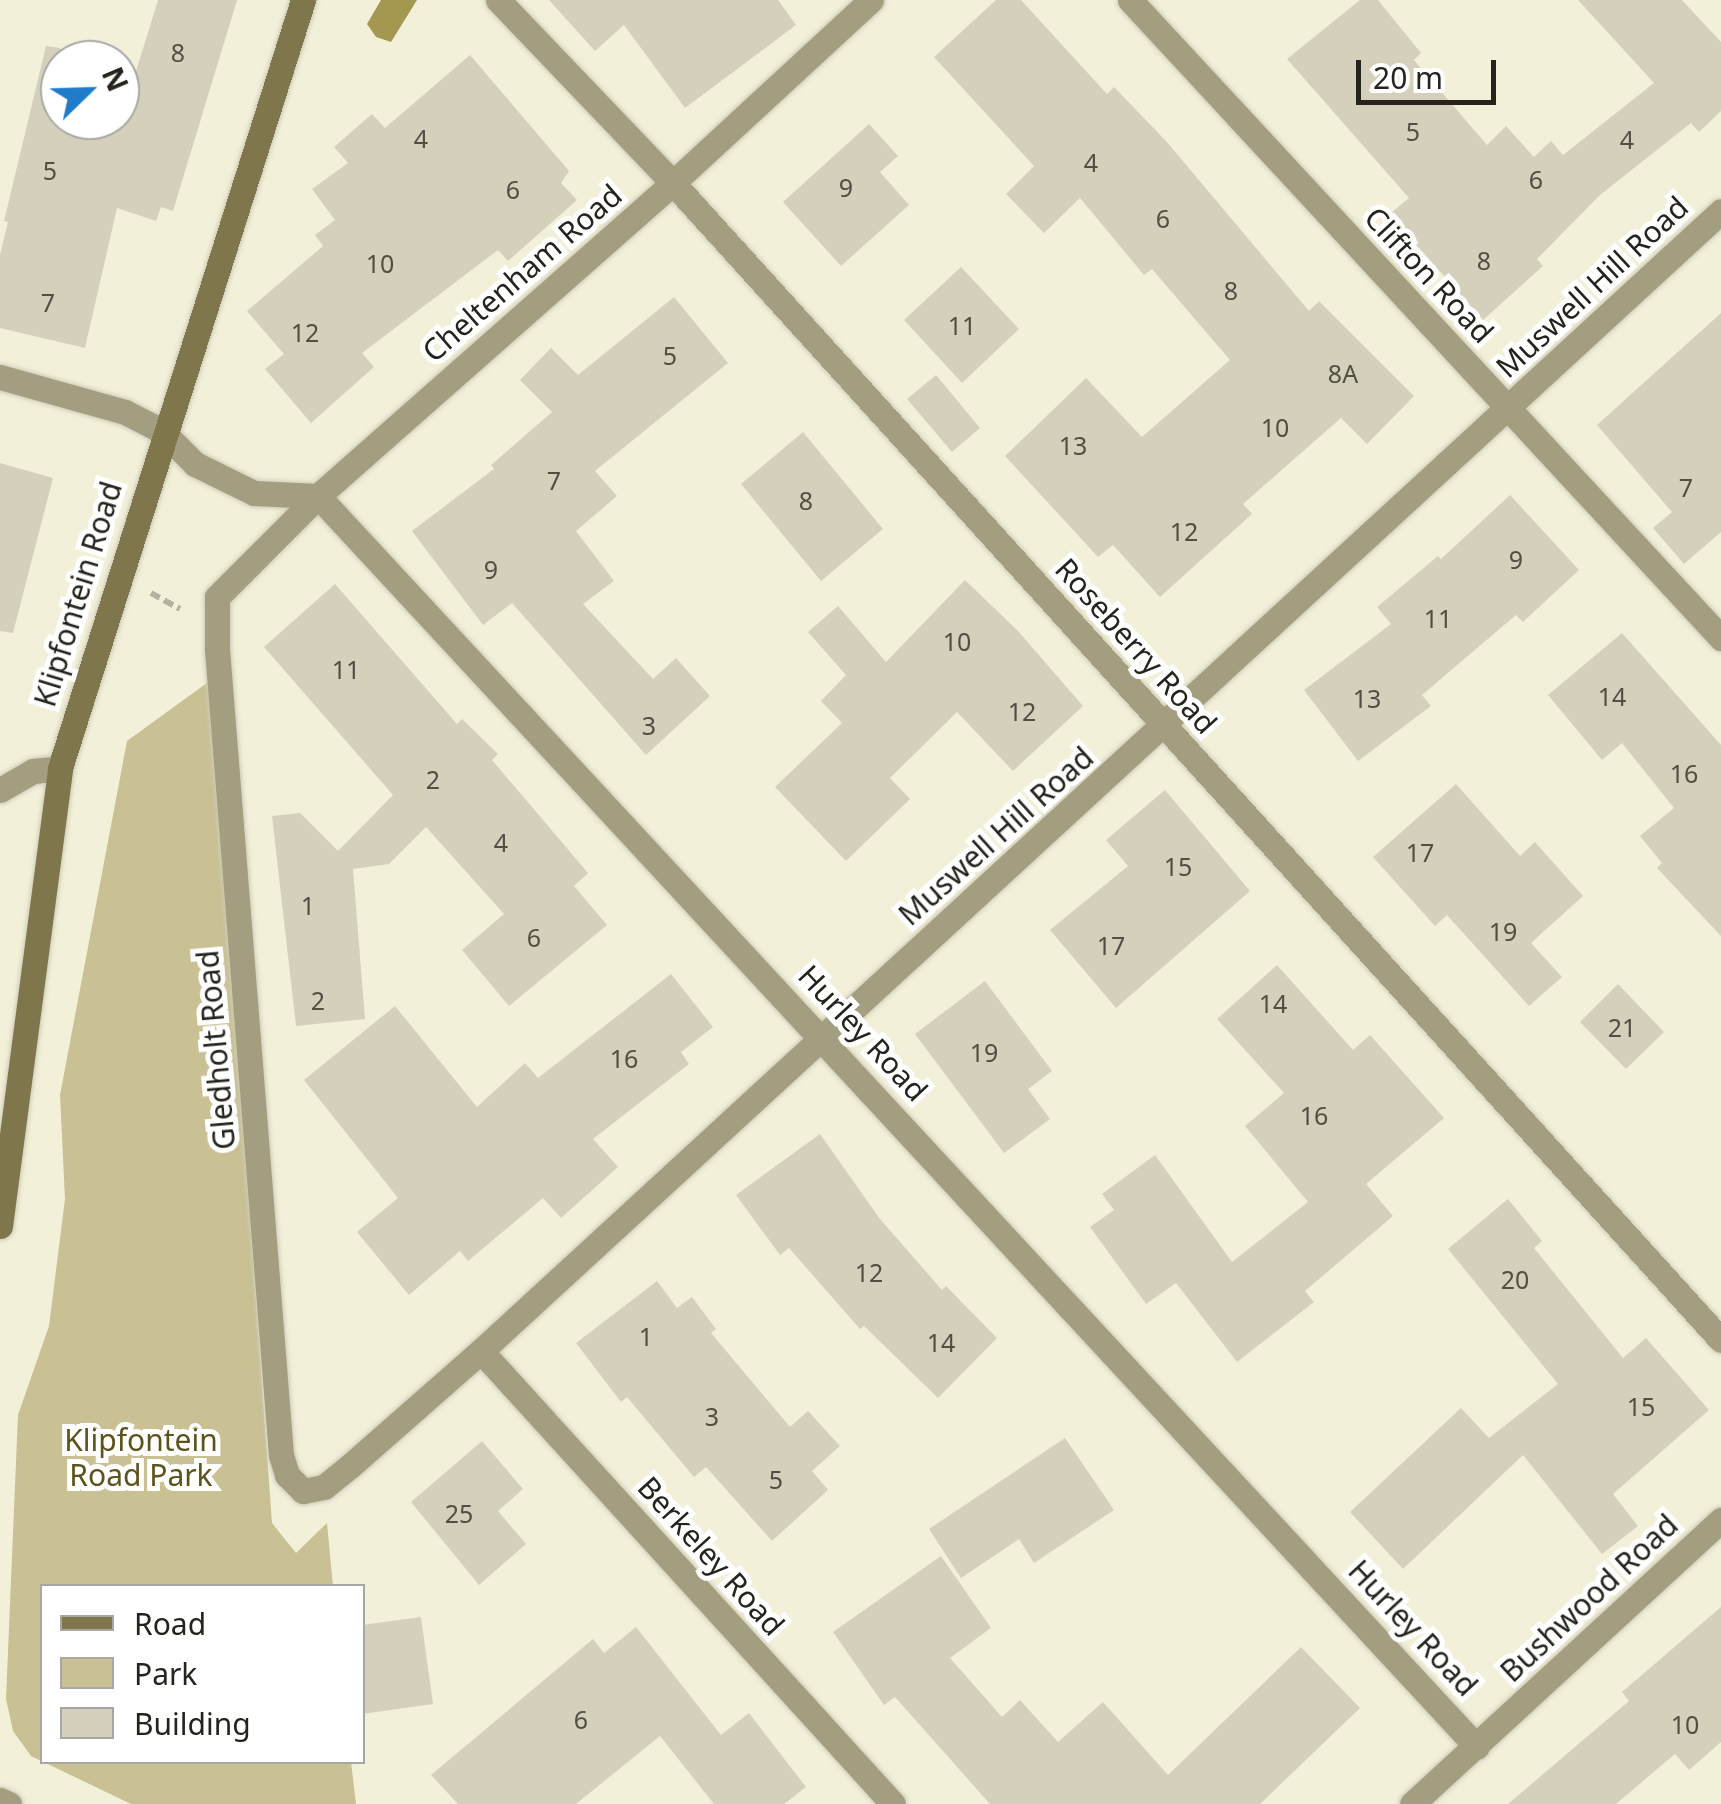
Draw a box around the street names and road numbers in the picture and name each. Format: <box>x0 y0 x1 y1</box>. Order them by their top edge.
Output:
street label: Cheltenham Road <box>415 177 629 369</box>
street label: Muswell Hill Road <box>1489 189 1695 385</box>
street label: Clifton Road <box>1357 200 1501 350</box>
street label: Klipfontein Road <box>27 477 129 711</box>
street label: Roseberry Road <box>1048 551 1224 741</box>
street label: Muswell Hill Road <box>891 739 1101 933</box>
street label: Gledholt Road <box>189 949 243 1151</box>
street label: Hurley Road <box>791 958 935 1108</box>
street label: Berkeley Road <box>630 1469 792 1643</box>
street label: Bushwood Road <box>1493 1507 1685 1689</box>
street label: Hurley Road <box>1341 1553 1485 1703</box>

